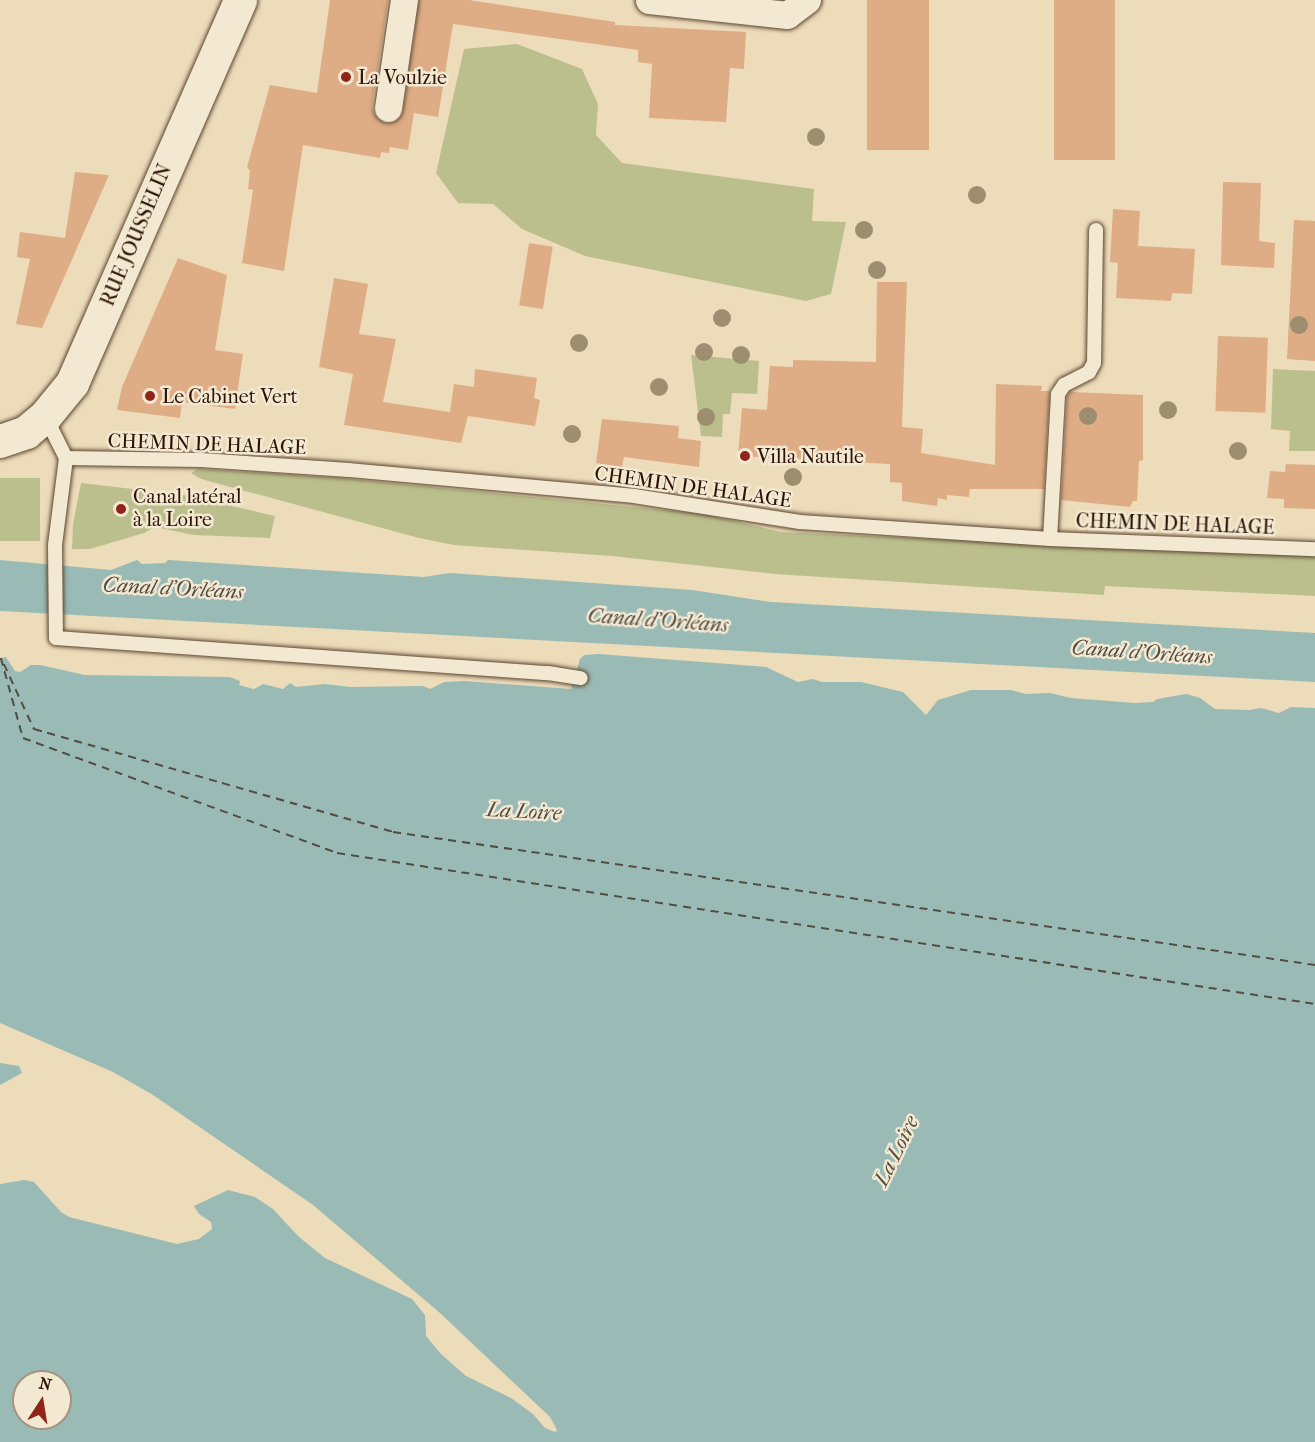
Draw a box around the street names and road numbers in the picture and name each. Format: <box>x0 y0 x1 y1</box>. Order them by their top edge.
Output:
street label: RUE JOUSSELIN <box>95 160 177 310</box>
street label: CHEMIN DE HALAGE <box>107 429 307 459</box>
street label: CHEMIN DE HALAGE <box>593 461 793 513</box>
street label: CHEMIN DE HALAGE <box>1075 509 1275 539</box>

